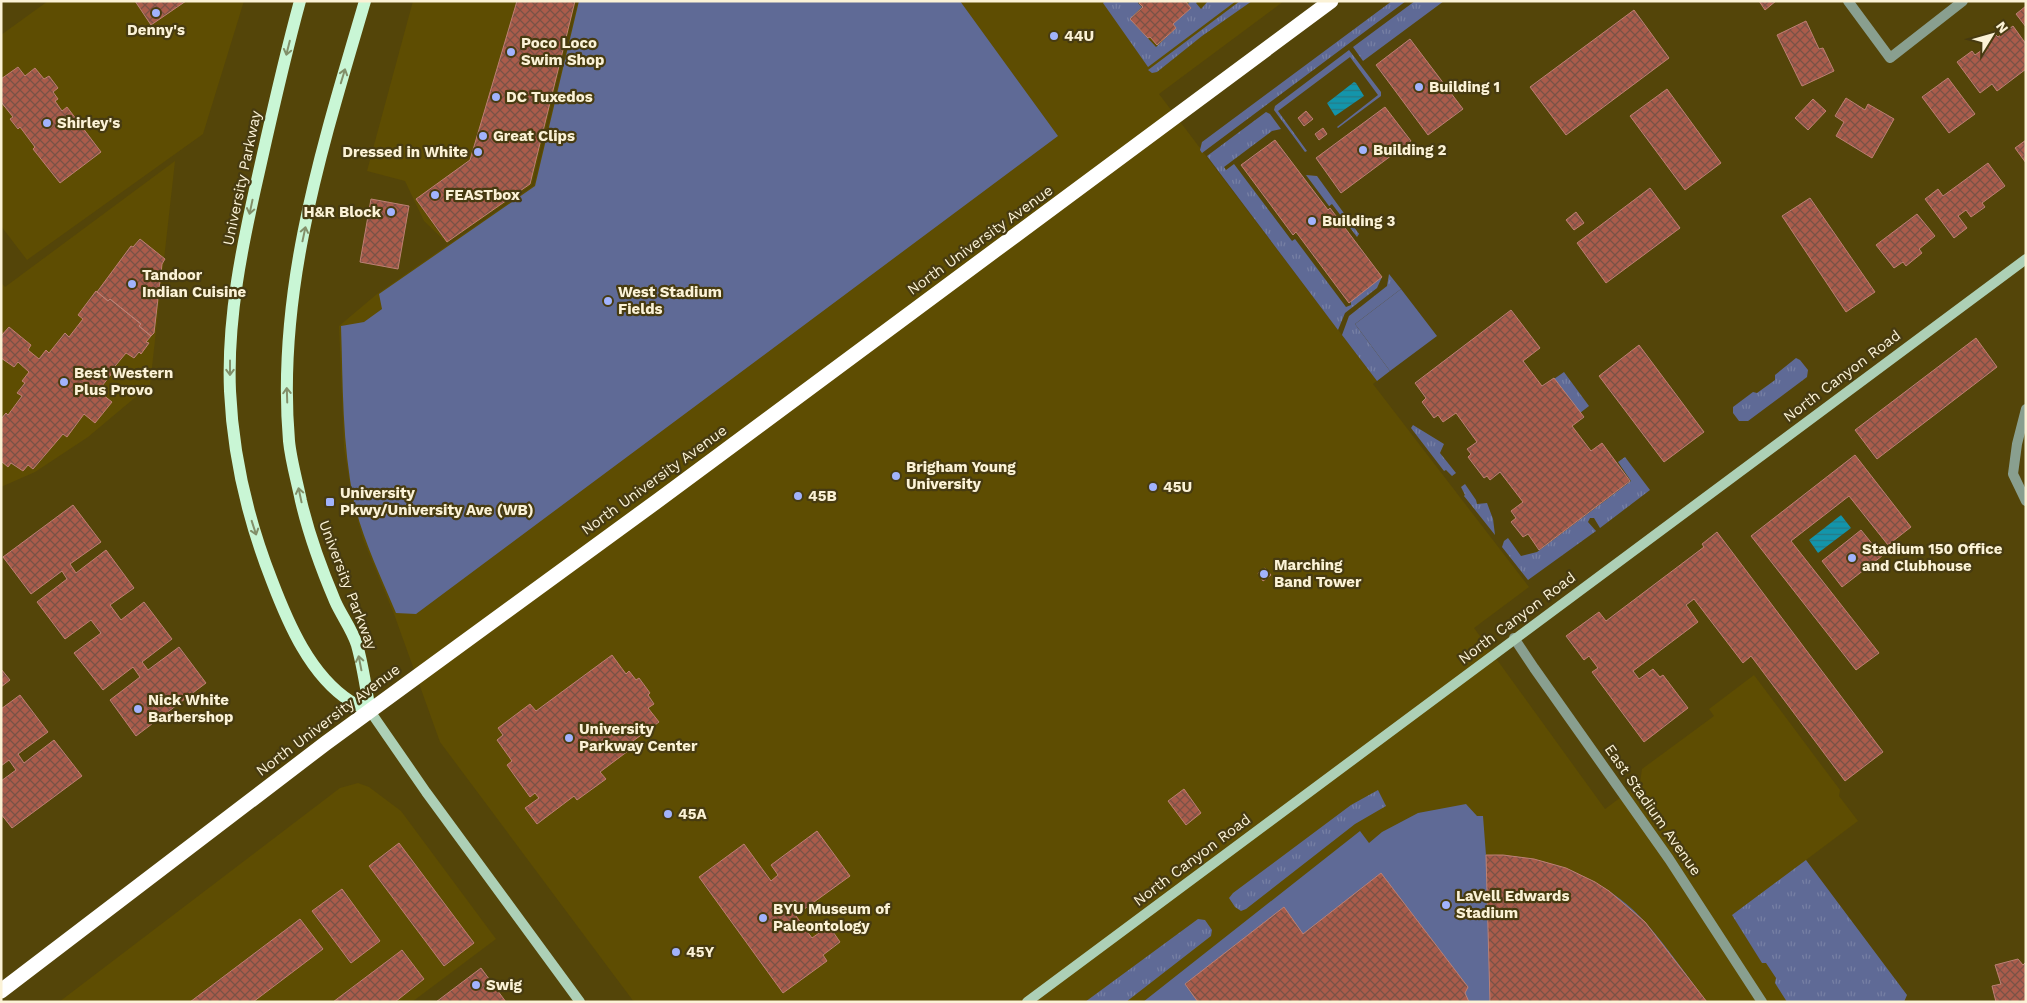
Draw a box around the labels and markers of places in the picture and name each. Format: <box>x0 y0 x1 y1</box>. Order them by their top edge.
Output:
marker: Denny's <box>150 7 162 19</box>
place label: Denny's <box>127 21 185 39</box>
place label: 44U <box>1064 27 1094 45</box>
marker: 44U <box>1048 30 1060 42</box>
place label: Poco Loco Swim Shop <box>521 34 604 69</box>
marker: Poco Loco Swim Shop <box>505 46 517 58</box>
place label: Building 1 <box>1429 78 1500 96</box>
marker: Building 1 <box>1413 81 1425 93</box>
place label: DC Tuxedos <box>506 88 593 106</box>
marker: DC Tuxedos <box>490 91 502 103</box>
place label: Shirley's <box>57 114 120 132</box>
marker: Shirley's <box>41 117 53 129</box>
place label: Great Clips <box>493 127 575 145</box>
marker: Great Clips <box>477 130 489 142</box>
place label: Building 2 <box>1373 141 1447 159</box>
place label: Dressed in White <box>342 143 468 161</box>
marker: Building 2 <box>1357 144 1369 156</box>
marker: Dressed in White <box>472 146 484 158</box>
place label: FEASTbox <box>445 186 520 204</box>
marker: FEASTbox <box>429 189 441 201</box>
place label: H&R Block <box>304 203 382 221</box>
marker: H&R Block <box>385 206 397 218</box>
place label: Building 3 <box>1322 212 1396 230</box>
marker: Building 3 <box>1306 215 1318 227</box>
place label: Tandoor Indian Cuisine <box>142 266 247 301</box>
marker: Tandoor Indian Cuisine <box>126 278 138 290</box>
place label: West Stadium Fields <box>618 283 722 318</box>
marker: West Stadium Fields <box>602 295 614 307</box>
place label: Best Western Plus Provo <box>74 364 173 399</box>
marker: Best Western Plus Provo <box>58 376 70 388</box>
place label: Brigham Young University <box>906 458 1016 493</box>
marker: Brigham Young University <box>890 470 902 482</box>
place label: 45U <box>1163 478 1192 496</box>
marker: 45U <box>1147 481 1159 493</box>
place label: University Pkwy/University Ave (WB) <box>340 484 534 519</box>
place label: 45B <box>808 487 837 505</box>
marker: 45B <box>792 490 804 502</box>
marker: University Pkwy/University Ave (WB) <box>324 496 336 508</box>
place label: Stadium 150 Office and Clubhouse <box>1862 540 2003 575</box>
marker: Stadium 150 Office and Clubhouse <box>1846 552 1858 564</box>
place label: Marching Band Tower <box>1274 556 1362 591</box>
marker: Marching Band Tower <box>1258 568 1270 580</box>
place label: Nick White Barbershop <box>148 691 234 726</box>
marker: Nick White Barbershop <box>132 703 144 715</box>
place label: University Parkway Center <box>579 720 698 755</box>
marker: University Parkway Center <box>563 732 575 744</box>
place label: 45A <box>678 805 707 823</box>
marker: 45A <box>662 808 674 820</box>
place label: LaVell Edwards Stadium <box>1456 887 1569 922</box>
marker: LaVell Edwards Stadium <box>1440 899 1452 911</box>
place label: BYU Museum of Paleontology <box>773 900 891 935</box>
marker: BYU Museum of Paleontology <box>757 912 769 924</box>
place label: 45Y <box>686 943 714 961</box>
marker: 45Y <box>670 946 682 958</box>
place label: Swig <box>486 976 523 994</box>
marker: Swig <box>470 979 482 991</box>

